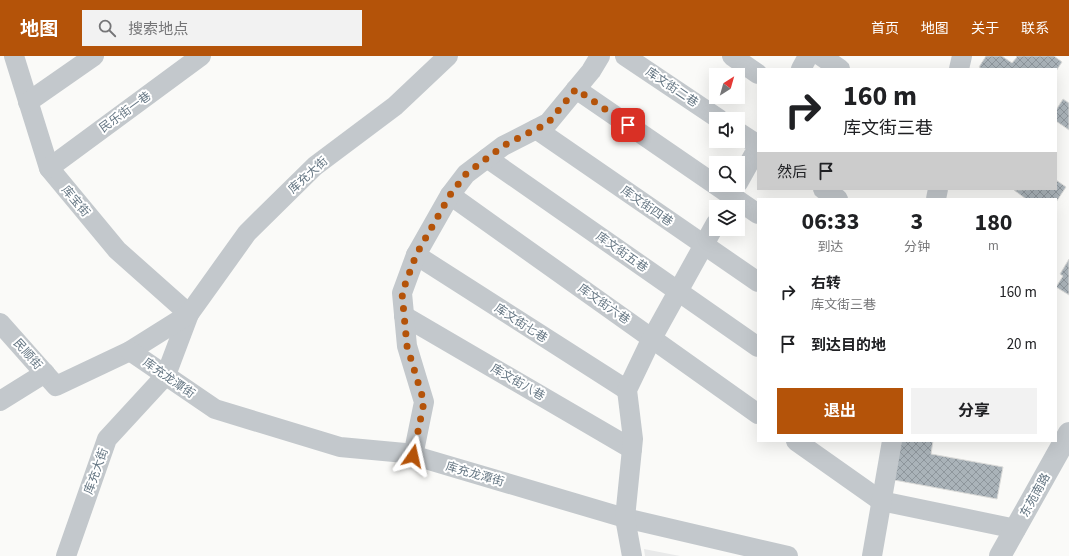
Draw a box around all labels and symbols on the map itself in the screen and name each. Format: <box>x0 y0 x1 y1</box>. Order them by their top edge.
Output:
street label: 库文街二巷 <box>642 64 701 111</box>
north arrow <box>709 68 745 104</box>
street label: 民乐街一巷 <box>96 88 155 137</box>
pin <box>611 108 645 142</box>
street label: 库充大街 <box>285 153 332 198</box>
street label: 库宝街 <box>58 182 94 221</box>
street label: 库文街四巷 <box>617 182 676 231</box>
street label: 库文街五巷 <box>592 228 651 277</box>
street label: 库文街六巷 <box>574 280 633 329</box>
street label: 库文街七巷 <box>491 300 551 347</box>
street label: 民顺街 <box>9 335 46 373</box>
street label: 库充龙潭街 <box>139 354 198 403</box>
street label: 库文街八巷 <box>488 360 548 405</box>
position arrow <box>392 435 434 477</box>
street label: 库充大街 <box>80 446 113 497</box>
street label: 库充龙潭街 <box>444 458 506 491</box>
street label: 东苑南路 <box>1016 470 1055 520</box>

